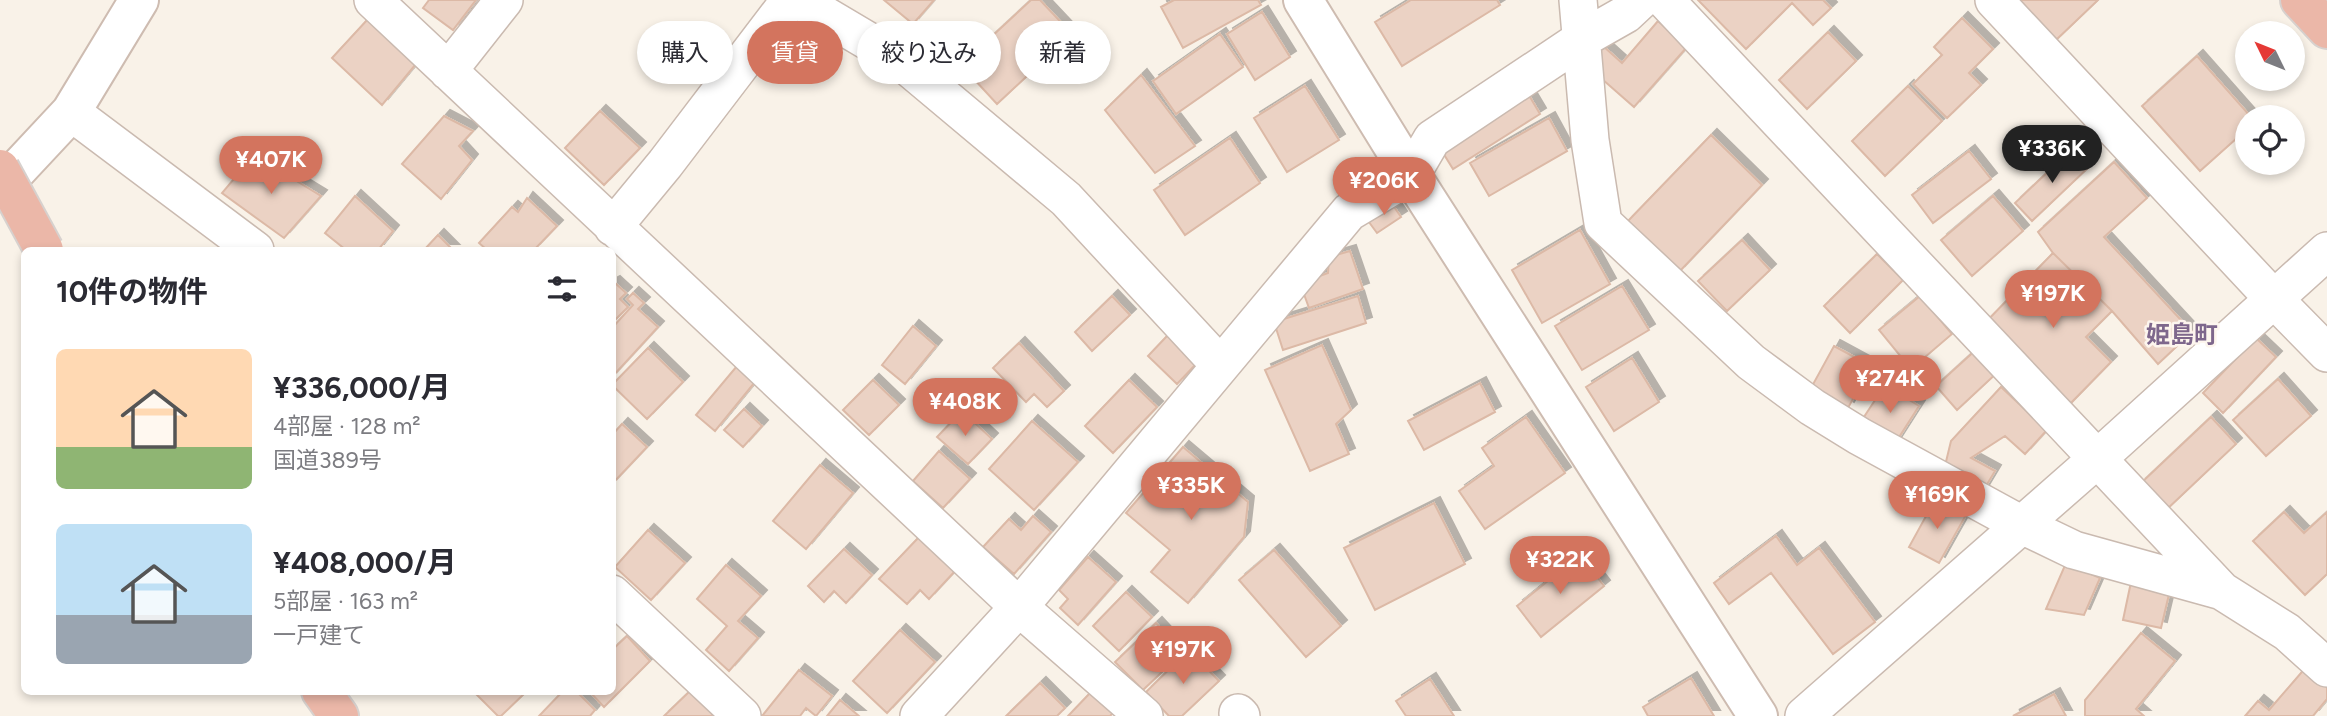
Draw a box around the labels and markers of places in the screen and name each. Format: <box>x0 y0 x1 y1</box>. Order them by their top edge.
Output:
pin: ¥336K <box>2003 125 2101 185</box>
pin: ¥407K <box>222 136 320 196</box>
pin: ¥206K <box>1335 158 1433 217</box>
pin: ¥197K <box>2004 270 2102 330</box>
pin: ¥274K <box>1841 356 1939 415</box>
pin: ¥408K <box>916 378 1014 438</box>
pin: ¥335K <box>1142 462 1240 522</box>
pin: ¥169K <box>1888 472 1986 531</box>
pin: ¥322K <box>1511 536 1609 596</box>
pin: ¥197K <box>1134 626 1232 686</box>

